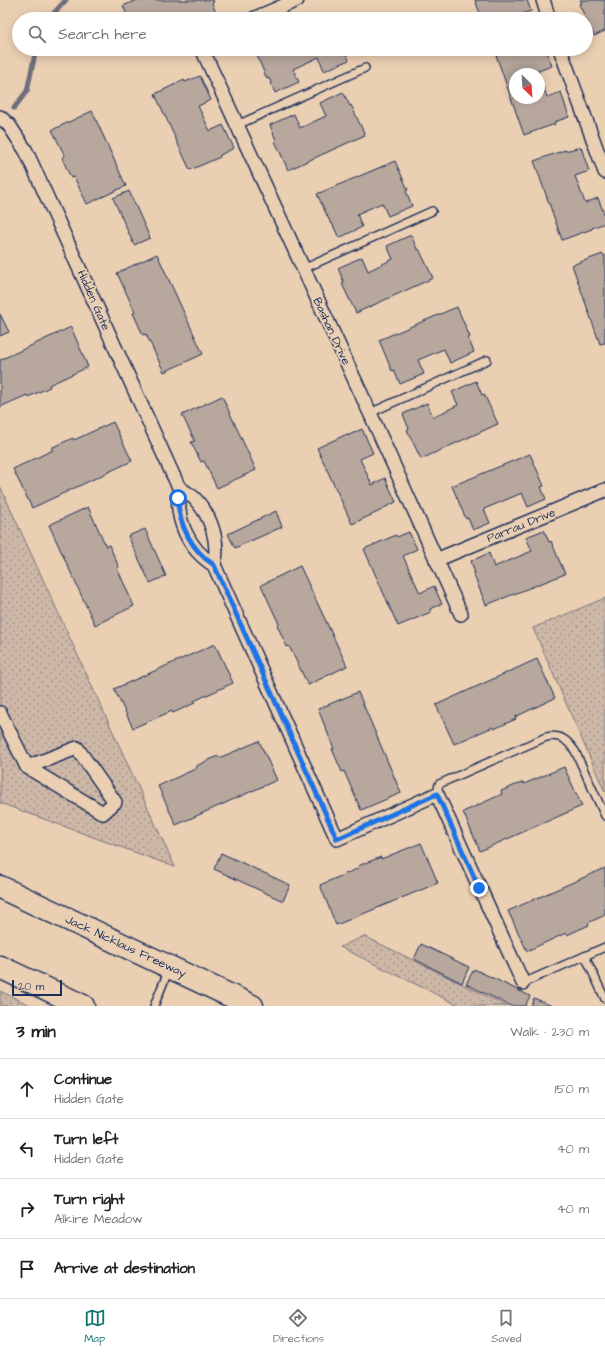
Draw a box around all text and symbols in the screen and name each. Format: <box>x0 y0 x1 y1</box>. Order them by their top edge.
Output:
search box <box>12 12 593 56</box>
icon: search <box>26 23 48 45</box>
text: Search here <box>58 24 147 45</box>
north arrow <box>509 68 545 104</box>
street label: Hidden Gate <box>73 267 115 334</box>
street label: Bashan Drive <box>309 295 355 368</box>
route start <box>169 489 187 507</box>
street label: Parrau Drive <box>484 504 559 547</box>
route end <box>470 879 488 897</box>
street label: Jack Nicklaus Freeway <box>62 911 189 983</box>
scale bar <box>12 978 62 997</box>
text: 20 m <box>18 979 44 994</box>
text: 3 min <box>16 1020 56 1044</box>
text: Walk · 230 m <box>510 1023 589 1041</box>
text: Continue <box>54 1069 112 1090</box>
icon: ahead <box>16 1078 38 1100</box>
text: 150 m <box>555 1080 589 1098</box>
text: Hidden Gate <box>54 1090 124 1108</box>
text: Turn left <box>54 1129 118 1150</box>
icon: left <box>16 1138 38 1160</box>
text: 40 m <box>557 1140 589 1158</box>
text: Hidden Gate <box>54 1150 124 1168</box>
text: Turn right <box>54 1189 125 1210</box>
icon: right <box>16 1198 38 1220</box>
text: 40 m <box>557 1200 589 1218</box>
text: Alkire Meadow <box>54 1210 143 1228</box>
icon: arrive <box>16 1258 38 1280</box>
text: Arrive at destination <box>54 1258 195 1279</box>
tab: Map <box>84 1307 106 1346</box>
tab: Directions <box>273 1307 324 1346</box>
tab: Saved <box>491 1307 521 1346</box>

